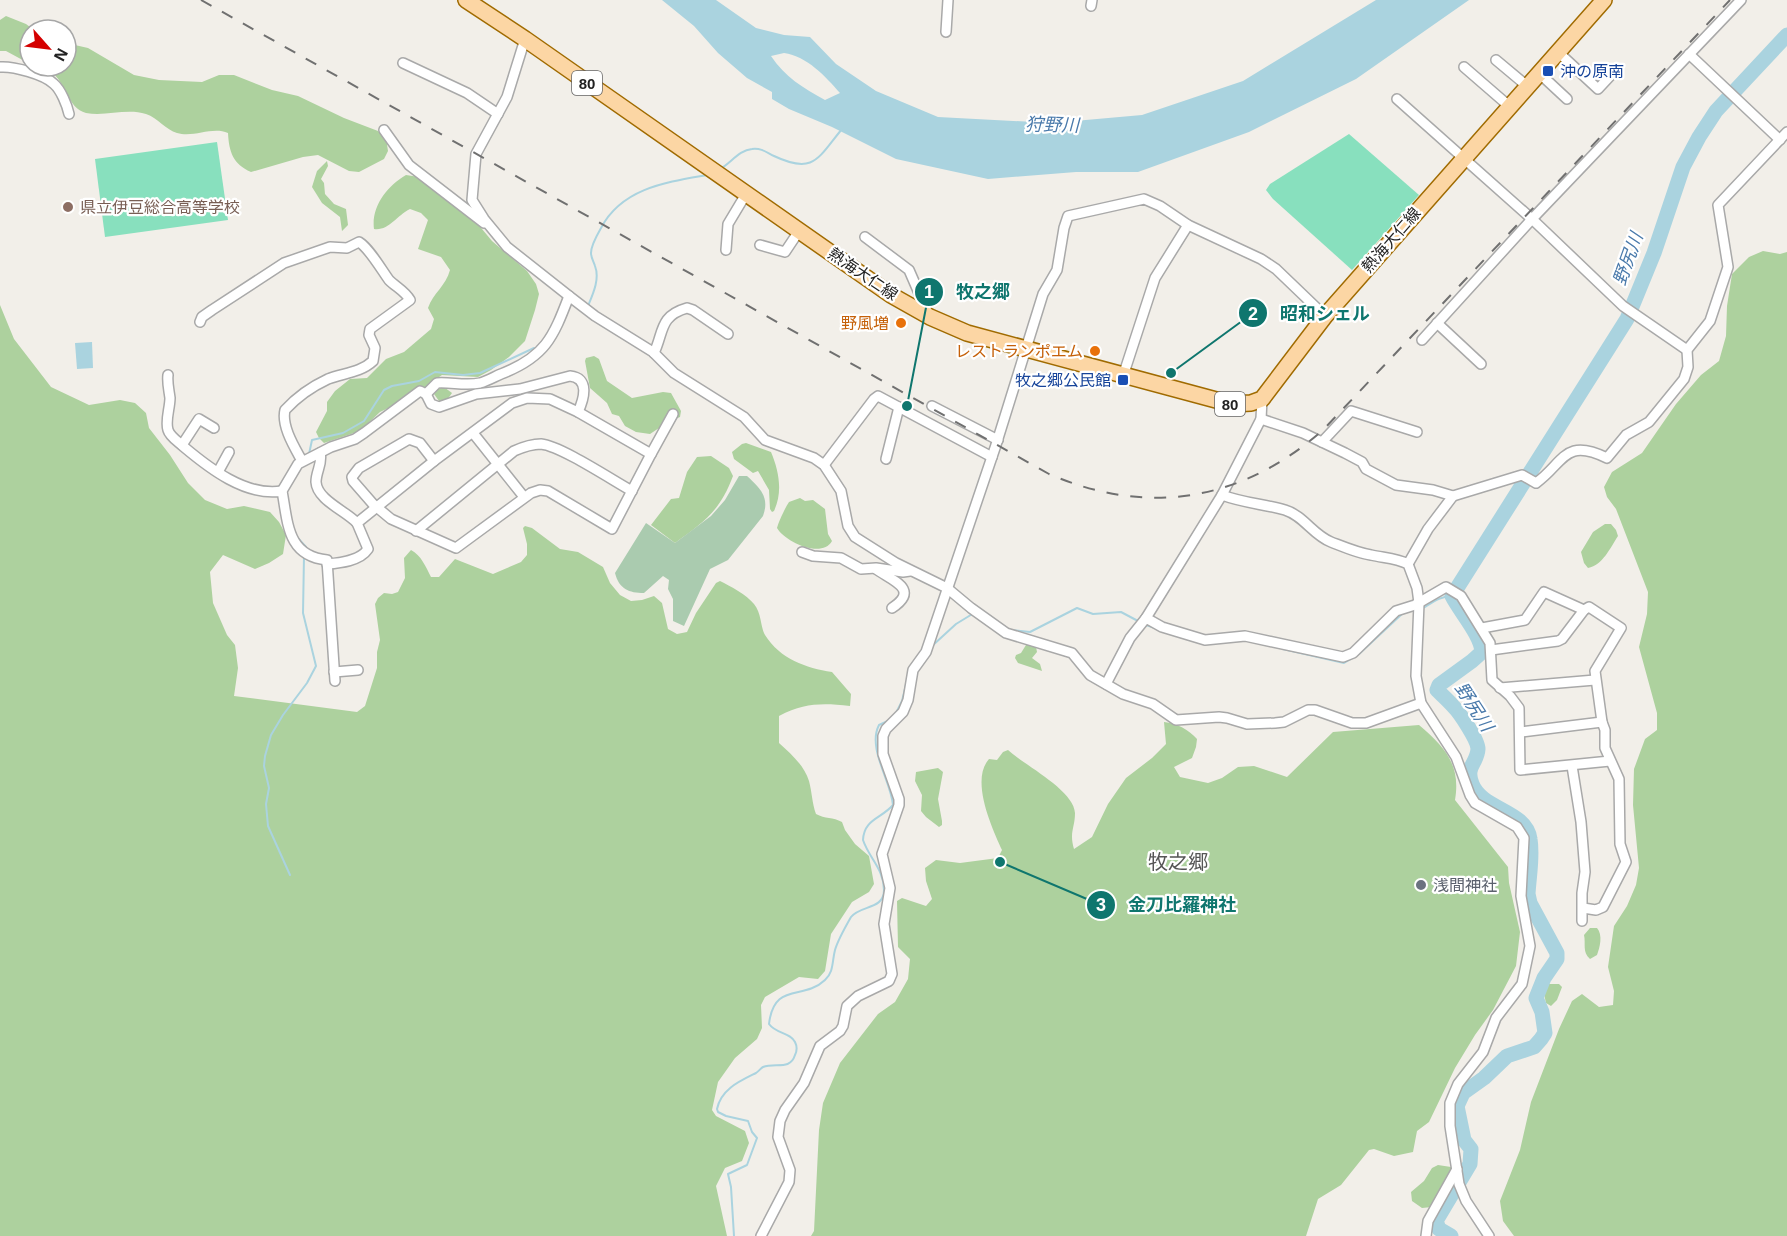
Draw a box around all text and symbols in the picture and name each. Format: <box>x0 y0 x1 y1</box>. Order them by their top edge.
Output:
north arrow <box>18 18 78 78</box>
text: N <box>51 46 71 64</box>
place label: 沖の原南 <box>1560 63 1624 80</box>
marker: 沖の原南 <box>1541 64 1555 78</box>
road number: 80 <box>572 71 602 95</box>
water label: 狩野川 <box>1025 115 1081 136</box>
place label: 県立伊豆総合高等学校 <box>80 199 240 216</box>
marker: 県立伊豆総合高等学校 <box>61 200 75 214</box>
street label: 熱海大仁線 <box>1358 204 1424 276</box>
water label: 野尻川 <box>1609 228 1647 288</box>
street label: 熱海大仁線 <box>825 245 901 303</box>
callout: 牧之郷 <box>914 274 1022 310</box>
text: 1 <box>924 282 934 302</box>
text: 牧之郷 <box>956 282 1010 302</box>
callout: 昭和シェル <box>1238 295 1382 331</box>
text: 2 <box>1248 304 1258 324</box>
text: 昭和シェル <box>1280 304 1370 324</box>
place label: 野風増 <box>841 315 889 332</box>
marker: 野風増 <box>894 316 908 330</box>
place label: レストランポエム <box>955 343 1083 360</box>
marker: レストランポエム <box>1088 344 1102 358</box>
place label: 牧之郷公民館 <box>1015 372 1111 389</box>
marker: 牧之郷公民館 <box>1116 373 1130 387</box>
road number: 80 <box>1215 392 1245 416</box>
water label: 野尻川 <box>1451 679 1498 737</box>
district label: 牧之郷 <box>1148 851 1208 873</box>
place label: 浅間神社 <box>1433 877 1497 894</box>
marker: 浅間神社 <box>1414 878 1428 892</box>
callout: 金刀比羅神社 <box>1086 887 1248 923</box>
text: 3 <box>1096 895 1106 915</box>
text: 金刀比羅神社 <box>1128 895 1236 915</box>

